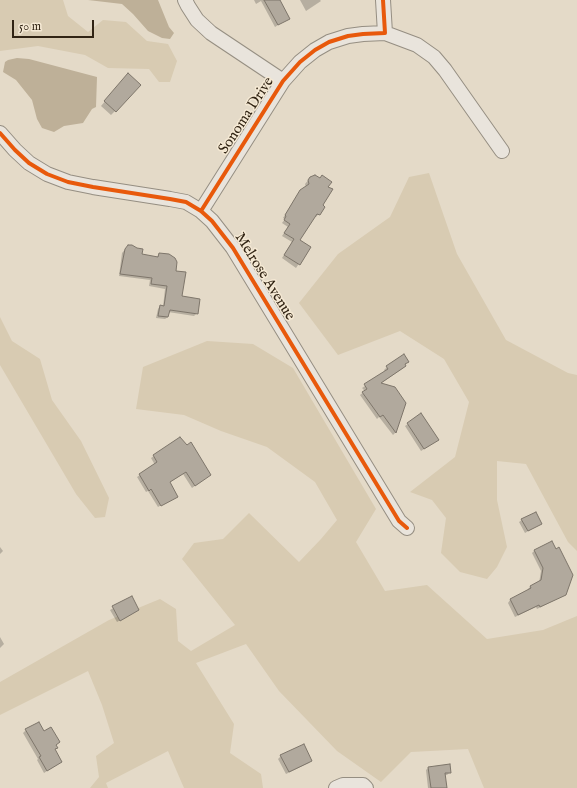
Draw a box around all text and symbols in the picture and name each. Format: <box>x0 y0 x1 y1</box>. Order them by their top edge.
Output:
scale bar <box>14 12 96 38</box>
text: 50 m <box>19 19 41 34</box>
street label: Sonoma Drive <box>215 74 279 158</box>
street label: Melrose Avenue <box>230 230 298 324</box>

